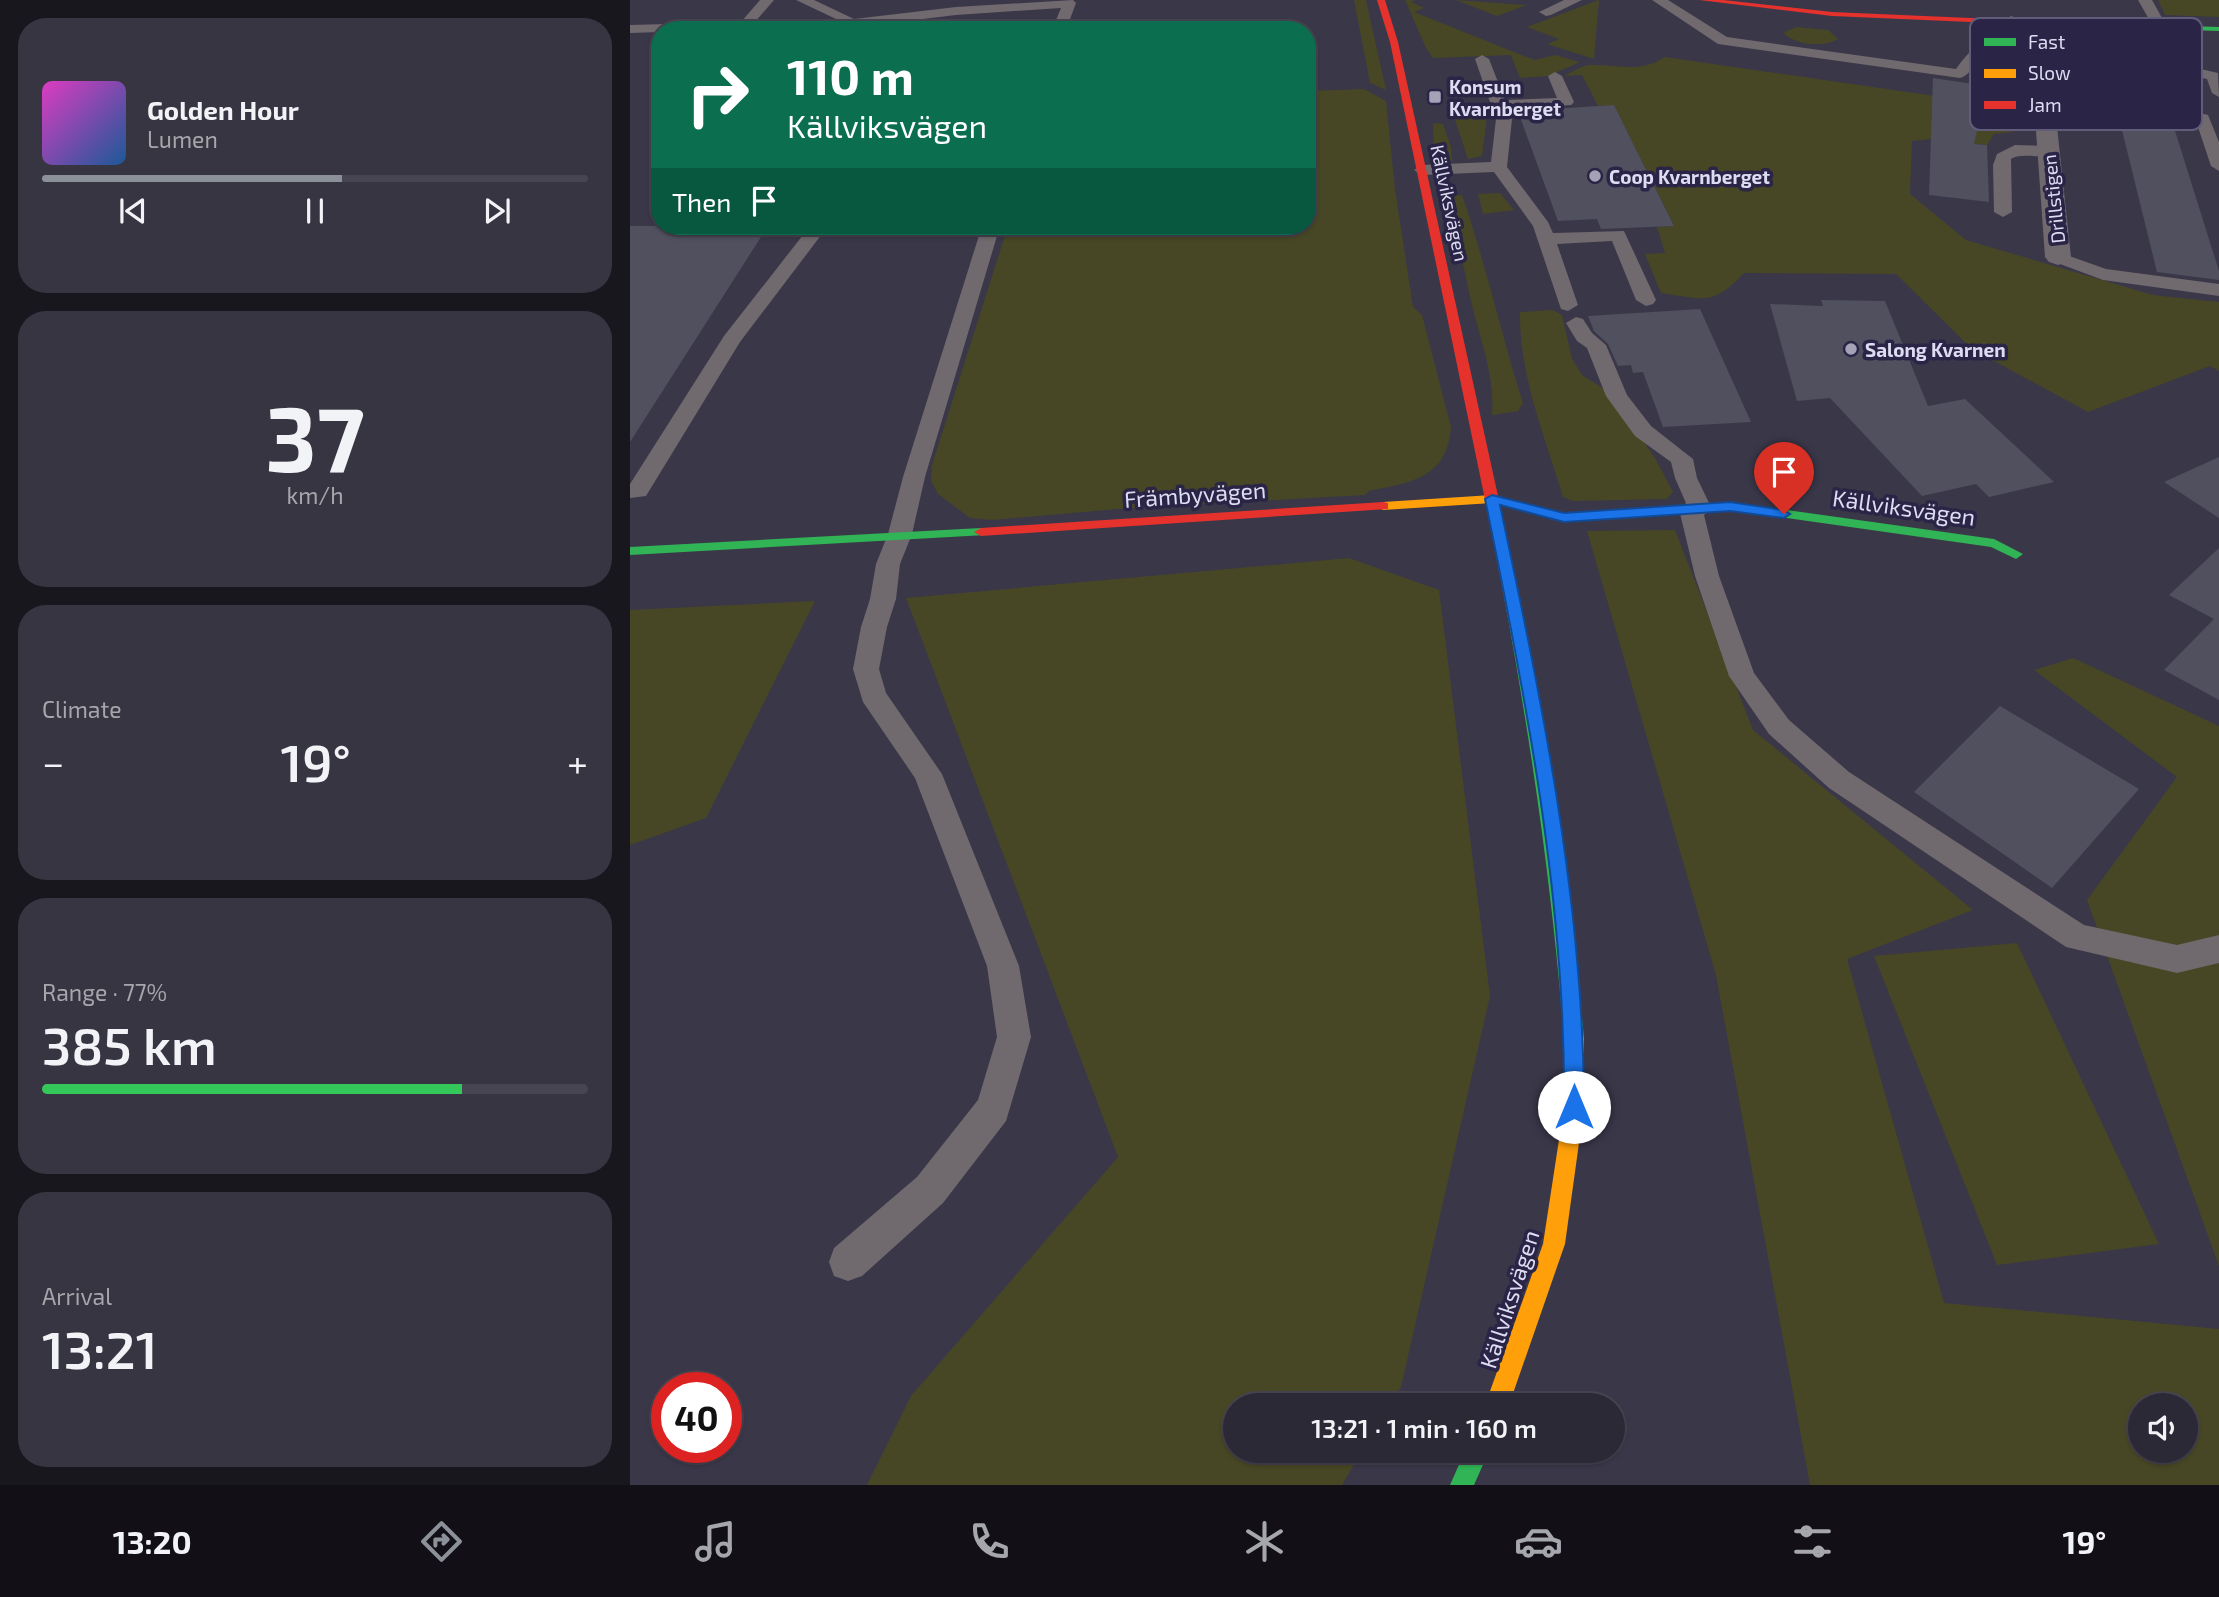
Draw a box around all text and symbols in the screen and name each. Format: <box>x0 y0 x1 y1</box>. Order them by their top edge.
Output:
legend <box>1970 18 2202 130</box>
text: Fast <box>2028 30 2065 53</box>
text: 110 m <box>787 46 914 105</box>
icon: right <box>672 49 763 140</box>
text: Slow <box>2028 61 2071 84</box>
place label: Konsum Kvarnberget <box>1449 75 1561 120</box>
marker: Konsum Kvarnberget <box>1427 89 1443 105</box>
text: Jam <box>2028 93 2062 116</box>
text: Golden Hour <box>147 94 299 125</box>
text: Källviksvägen <box>787 106 987 144</box>
text: Lumen <box>147 125 218 153</box>
street label: Källviksvägen <box>1426 143 1474 263</box>
street label: Drillstigen <box>2037 153 2069 245</box>
place label: Coop Kvarnberget <box>1609 165 1770 188</box>
marker: Coop Kvarnberget <box>1587 168 1603 184</box>
icon: arrive <box>745 182 783 220</box>
text: Then <box>672 186 731 217</box>
icon: previous <box>114 192 152 230</box>
icon: pause <box>296 192 334 230</box>
icon: next <box>478 192 516 230</box>
place label: Salong Kvarnen <box>1865 338 2006 361</box>
marker: Salong Kvarnen <box>1843 341 1859 357</box>
text: 37 <box>265 381 365 490</box>
pin <box>1754 442 1814 514</box>
icon: arrive <box>1765 453 1803 491</box>
street label: Främbyvägen <box>1123 475 1267 513</box>
text: km/h <box>286 481 344 509</box>
street label: Källviksvägen <box>1831 483 1977 531</box>
text: Climate <box>42 695 122 723</box>
text: 19° <box>280 730 351 792</box>
text: − <box>42 739 64 785</box>
text: + <box>567 739 588 785</box>
text: Range · 77% <box>42 978 167 1006</box>
text: 385 km <box>42 1013 217 1075</box>
position arrow <box>1537 1070 1611 1144</box>
street label: Källviksvägen <box>1473 1226 1545 1372</box>
text: Arrival <box>42 1282 112 1310</box>
text: 13:21 <box>42 1317 157 1379</box>
speed limit sign: 40 <box>651 1372 742 1463</box>
map controls <box>2128 1393 2198 1463</box>
button: sound <box>2128 1393 2198 1463</box>
text: 13:21 · 1 min · 160 m <box>1311 1412 1537 1443</box>
icon: directions <box>417 1517 466 1566</box>
icon: music <box>691 1517 740 1566</box>
icon: phone <box>965 1517 1014 1566</box>
icon: climate <box>1240 1517 1289 1566</box>
icon: car <box>1514 1517 1563 1566</box>
icon: filters <box>1788 1517 1837 1566</box>
text: 13:20 <box>113 1522 192 1560</box>
text: 19° <box>2063 1522 2106 1560</box>

